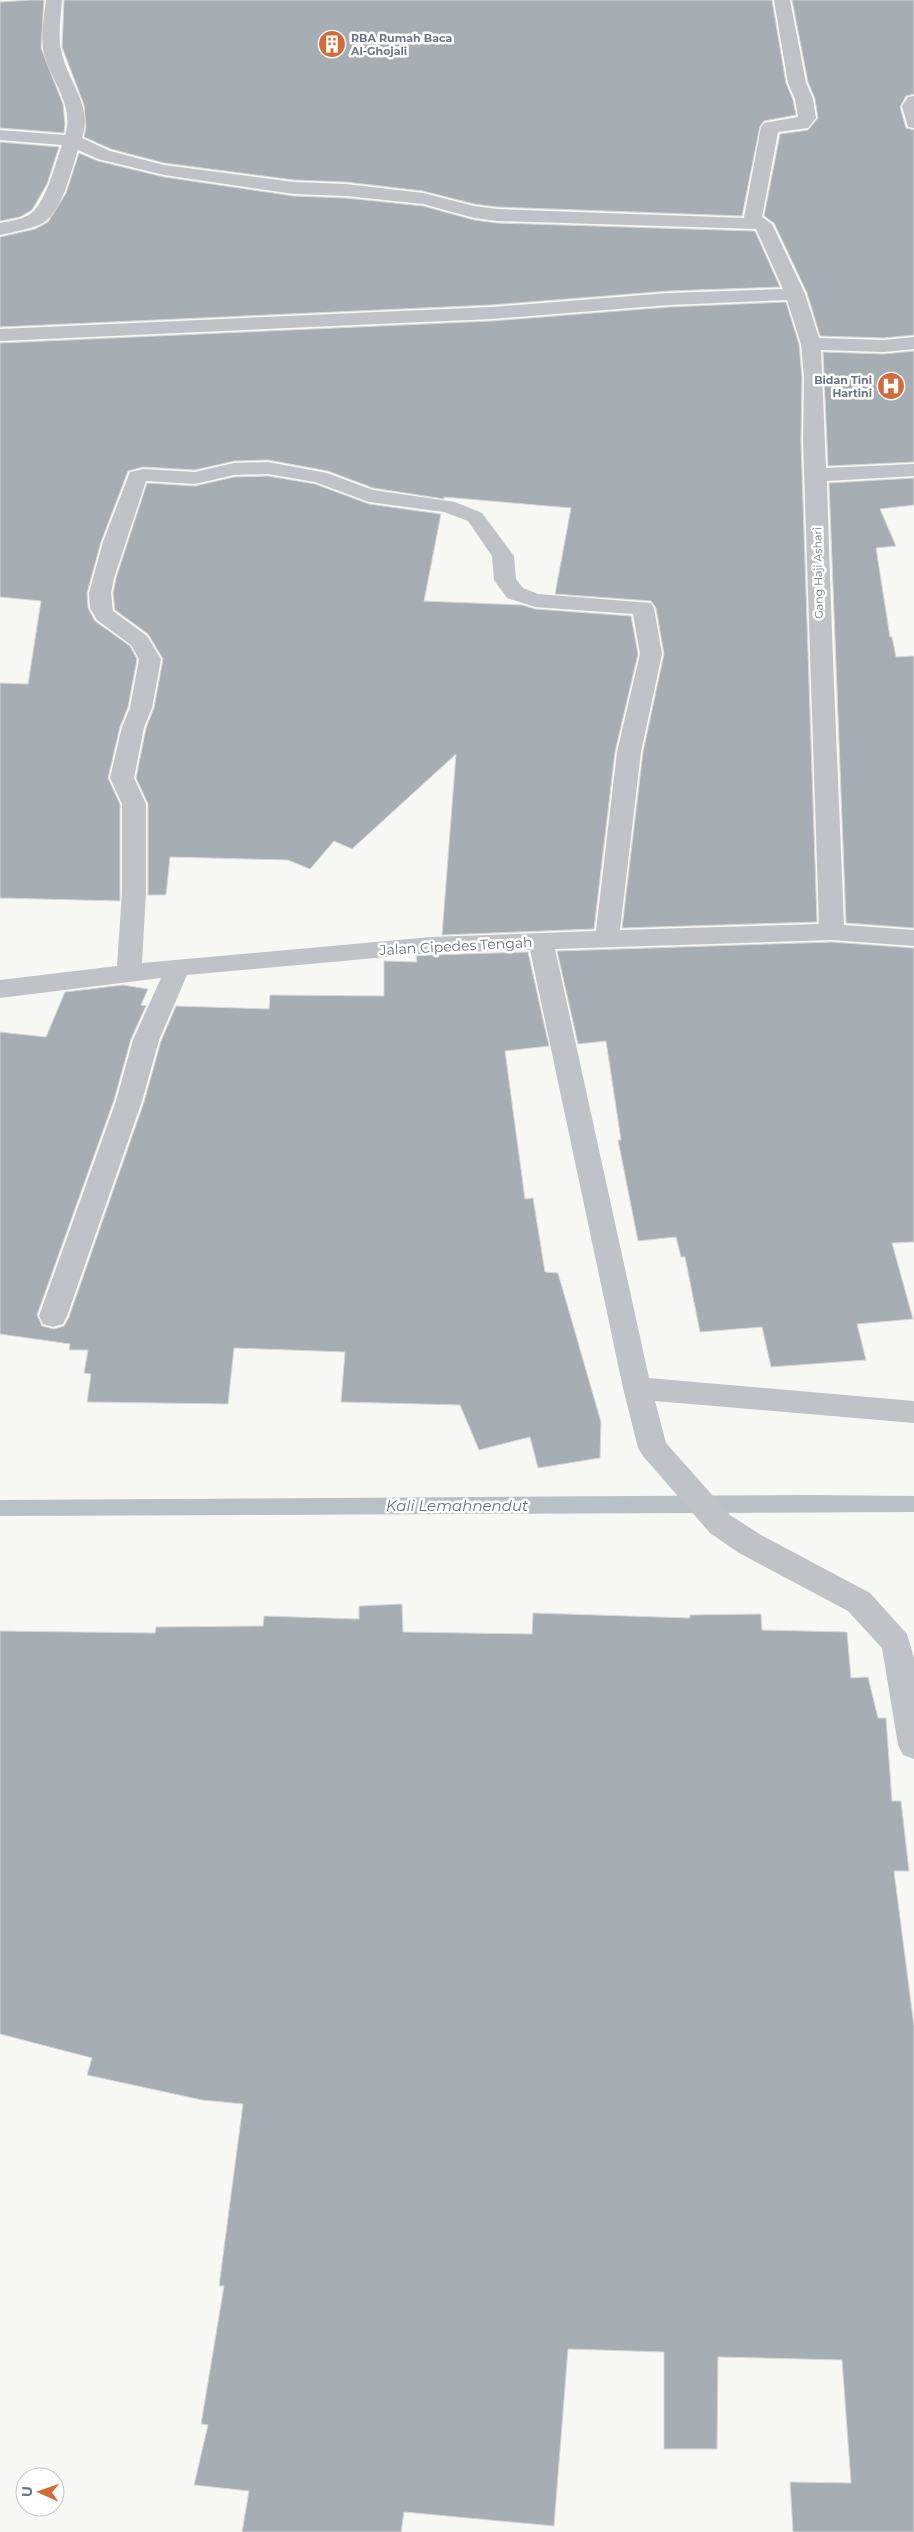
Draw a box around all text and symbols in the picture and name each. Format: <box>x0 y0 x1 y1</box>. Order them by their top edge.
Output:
building icon: RBA Rumah Baca Al-Ghojali <box>317 29 347 59</box>
place label: RBA Rumah Baca Al-Ghojali <box>350 31 452 58</box>
hospital icon: Bidan Tini Hartini <box>876 371 906 401</box>
place label: Bidan Tini Hartini <box>814 373 872 400</box>
street label: Gang Haji Ashari <box>810 527 826 619</box>
street label: Jalan Cipedes Tengah <box>378 933 533 959</box>
water label: Kali Lemahnendut <box>386 1496 528 1515</box>
north arrow <box>15 2467 65 2517</box>
text: U <box>18 2486 36 2497</box>

